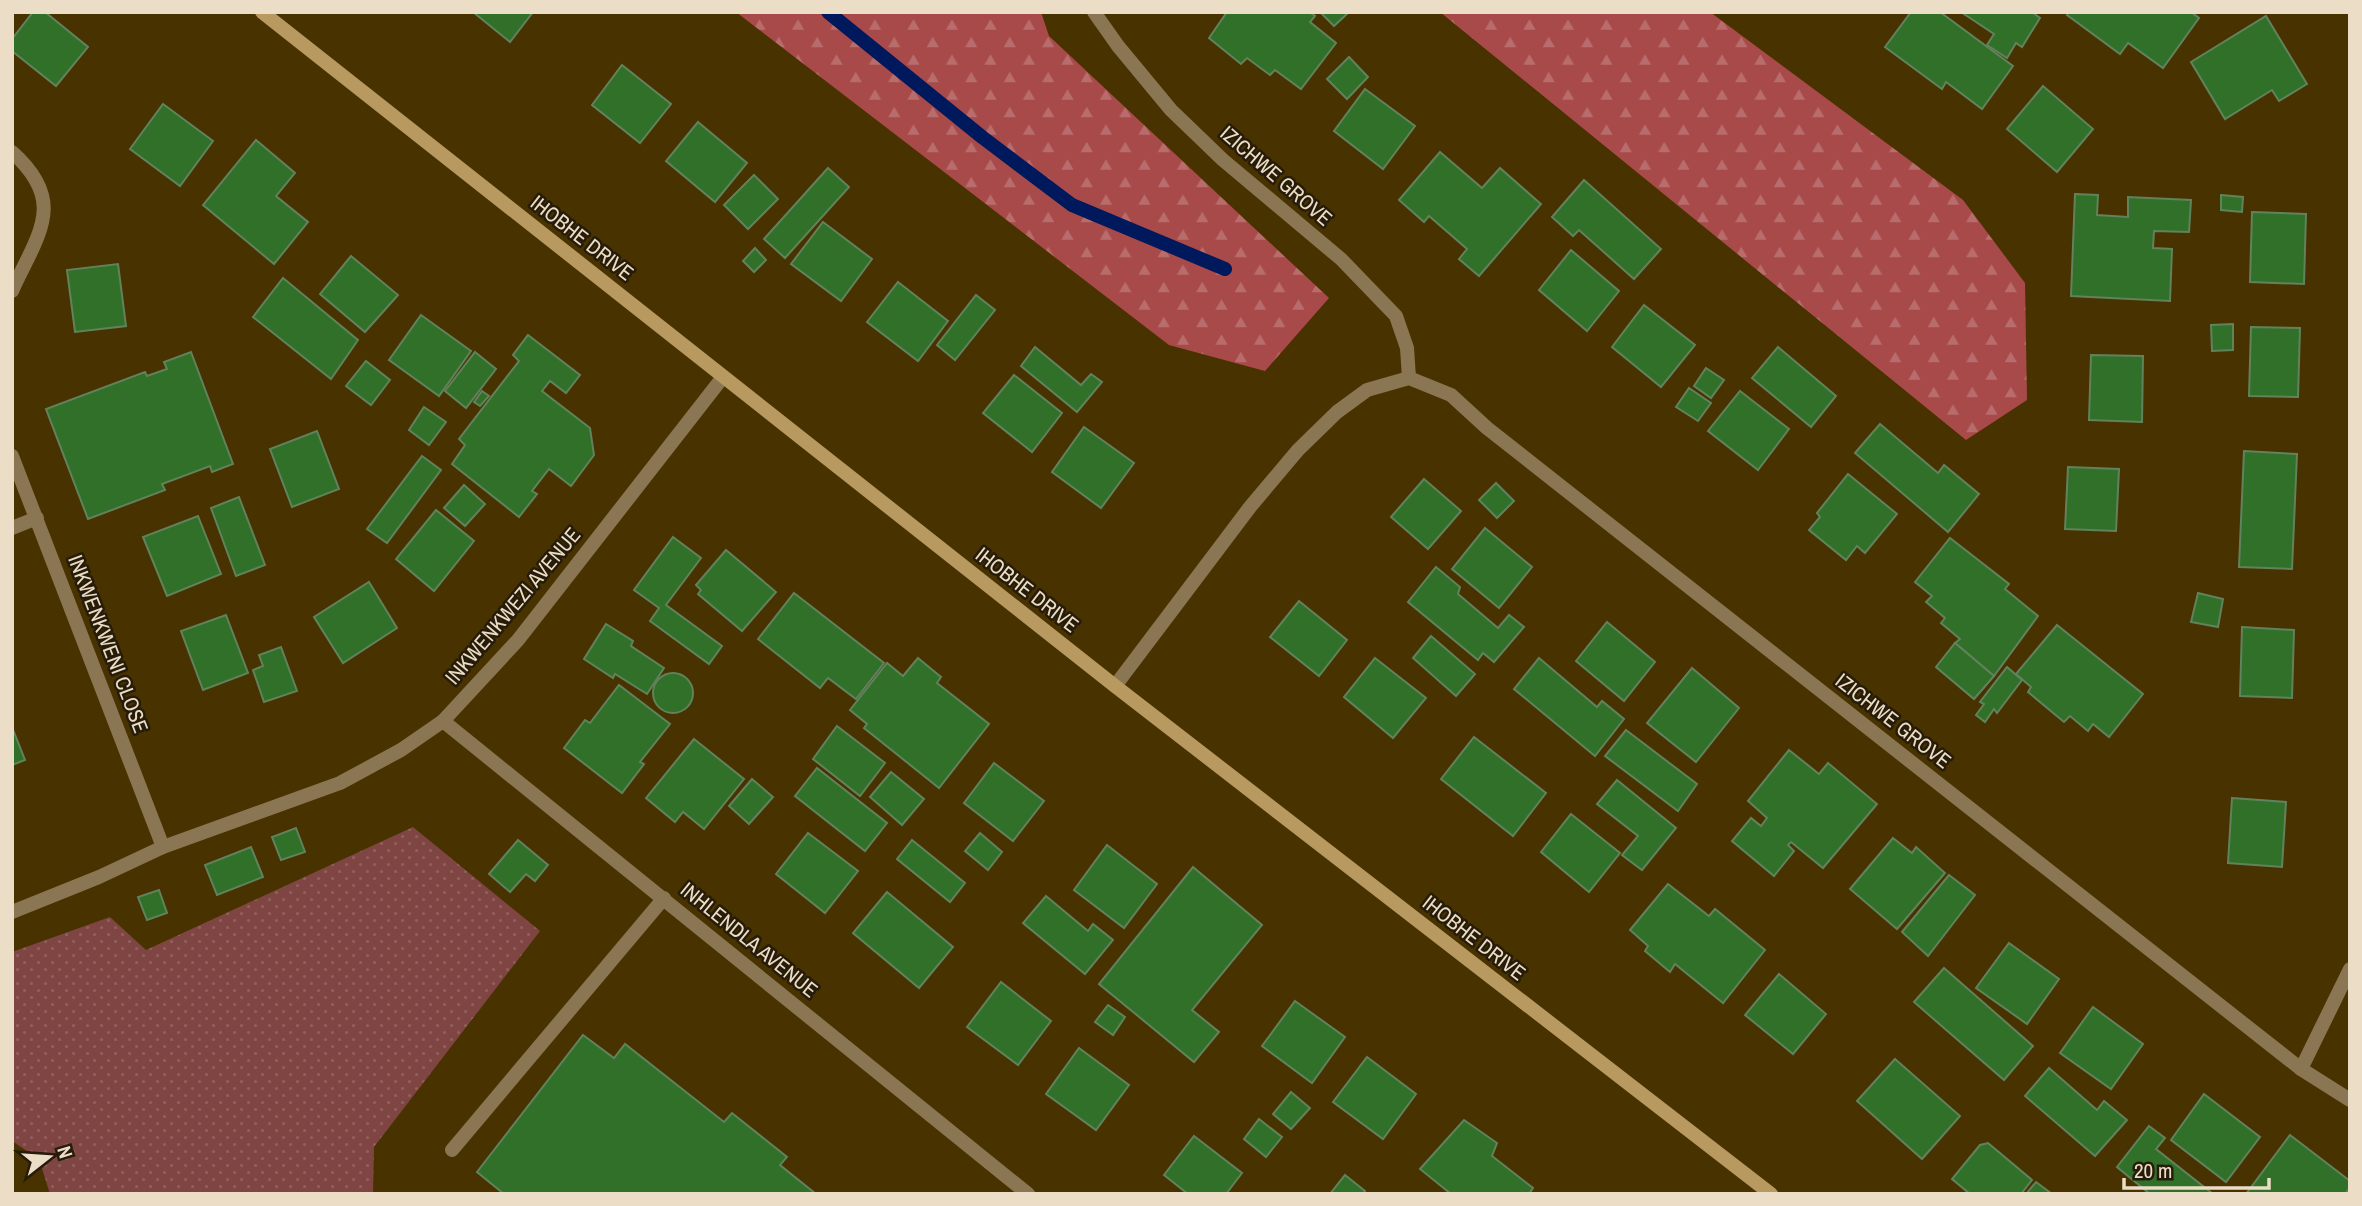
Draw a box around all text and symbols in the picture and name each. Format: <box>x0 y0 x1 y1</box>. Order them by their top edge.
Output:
street label: IZICHWE GROVE <box>1214 119 1339 232</box>
street label: IHOBHE DRIVE <box>525 188 640 287</box>
street label: INKWENKWEZI AVENUE <box>438 521 587 690</box>
street label: IHOBHE DRIVE <box>970 540 1085 639</box>
street label: INKWENKWENI CLOSE <box>61 551 156 737</box>
street label: IZICHWE GROVE <box>1829 666 1957 775</box>
street label: INHLENDLA AVENUE <box>674 875 824 1004</box>
street label: IHOBHE DRIVE <box>1417 888 1532 987</box>
north arrow <box>14 1122 84 1192</box>
text: N <box>51 1143 79 1161</box>
scale bar <box>2124 1146 2269 1190</box>
text: 20 m <box>2134 1156 2172 1185</box>

